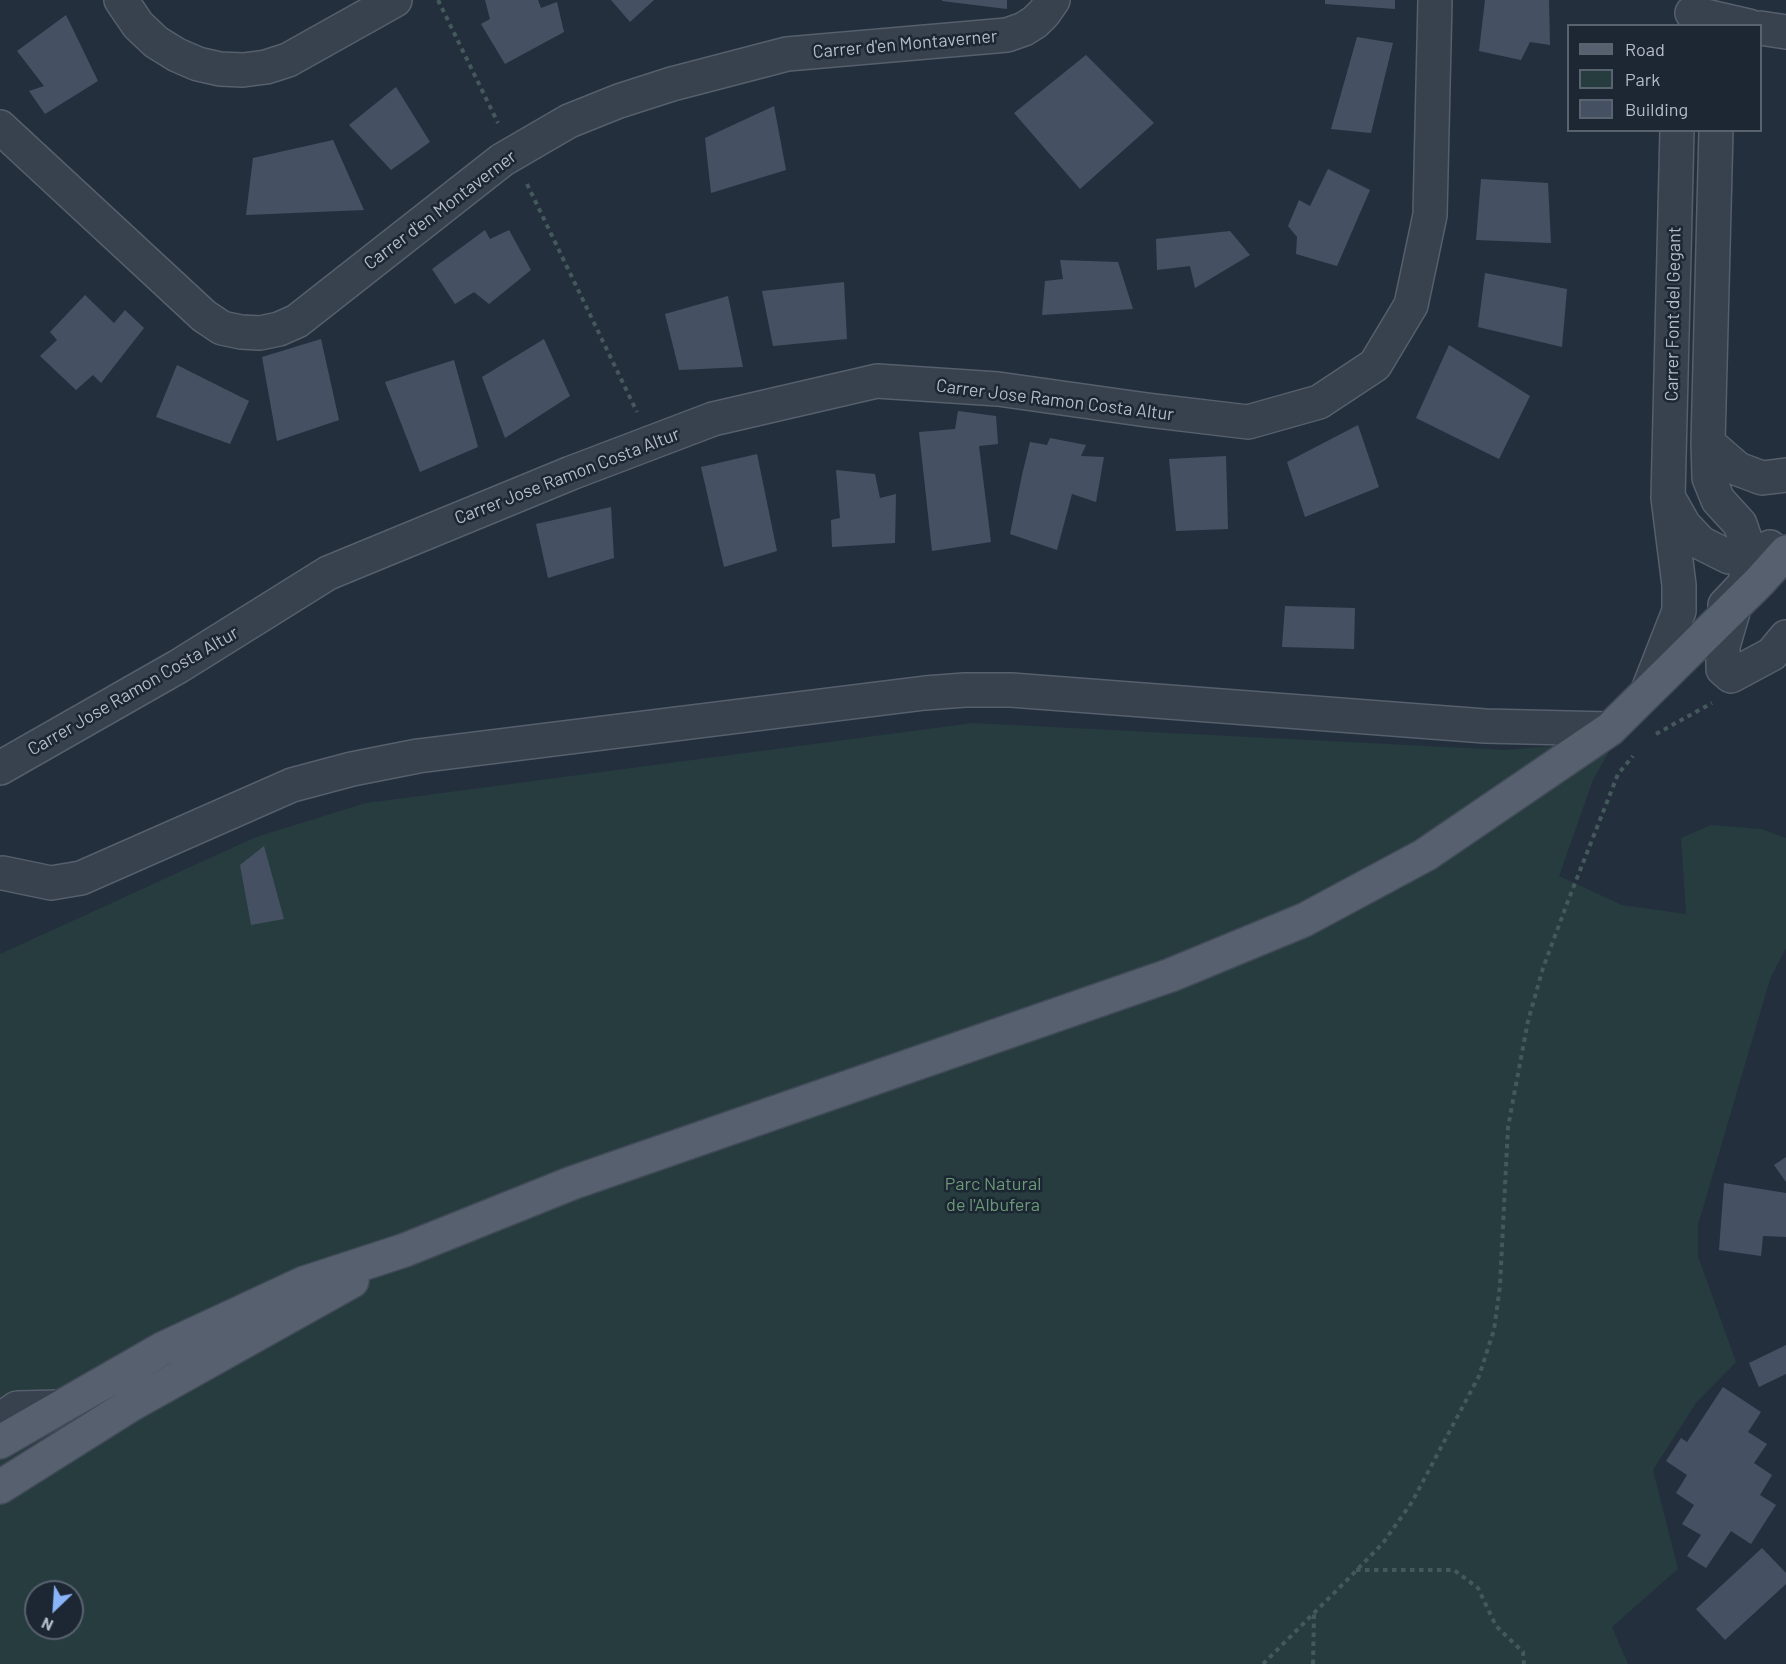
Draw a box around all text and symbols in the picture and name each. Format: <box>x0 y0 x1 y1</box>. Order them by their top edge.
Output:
legend <box>1567 24 1762 132</box>
street label: Carrer d'en Montaverner <box>812 25 998 63</box>
text: Road <box>1625 38 1665 60</box>
text: Park <box>1625 68 1660 90</box>
text: Building <box>1625 98 1688 120</box>
street label: Carrer d'en Montaverner <box>360 146 520 274</box>
street label: Carrer Font del Gegant <box>1661 226 1685 402</box>
street label: Carrer Jose Ramon Costa Altur <box>935 375 1175 425</box>
street label: Carrer Jose Ramon Costa Altur <box>451 423 683 529</box>
street label: Carrer Jose Ramon Costa Altur <box>24 622 242 760</box>
park label: Parc Natural de l'Albufera <box>945 1173 1041 1216</box>
north arrow <box>24 1580 84 1640</box>
text: N <box>38 1614 56 1636</box>

